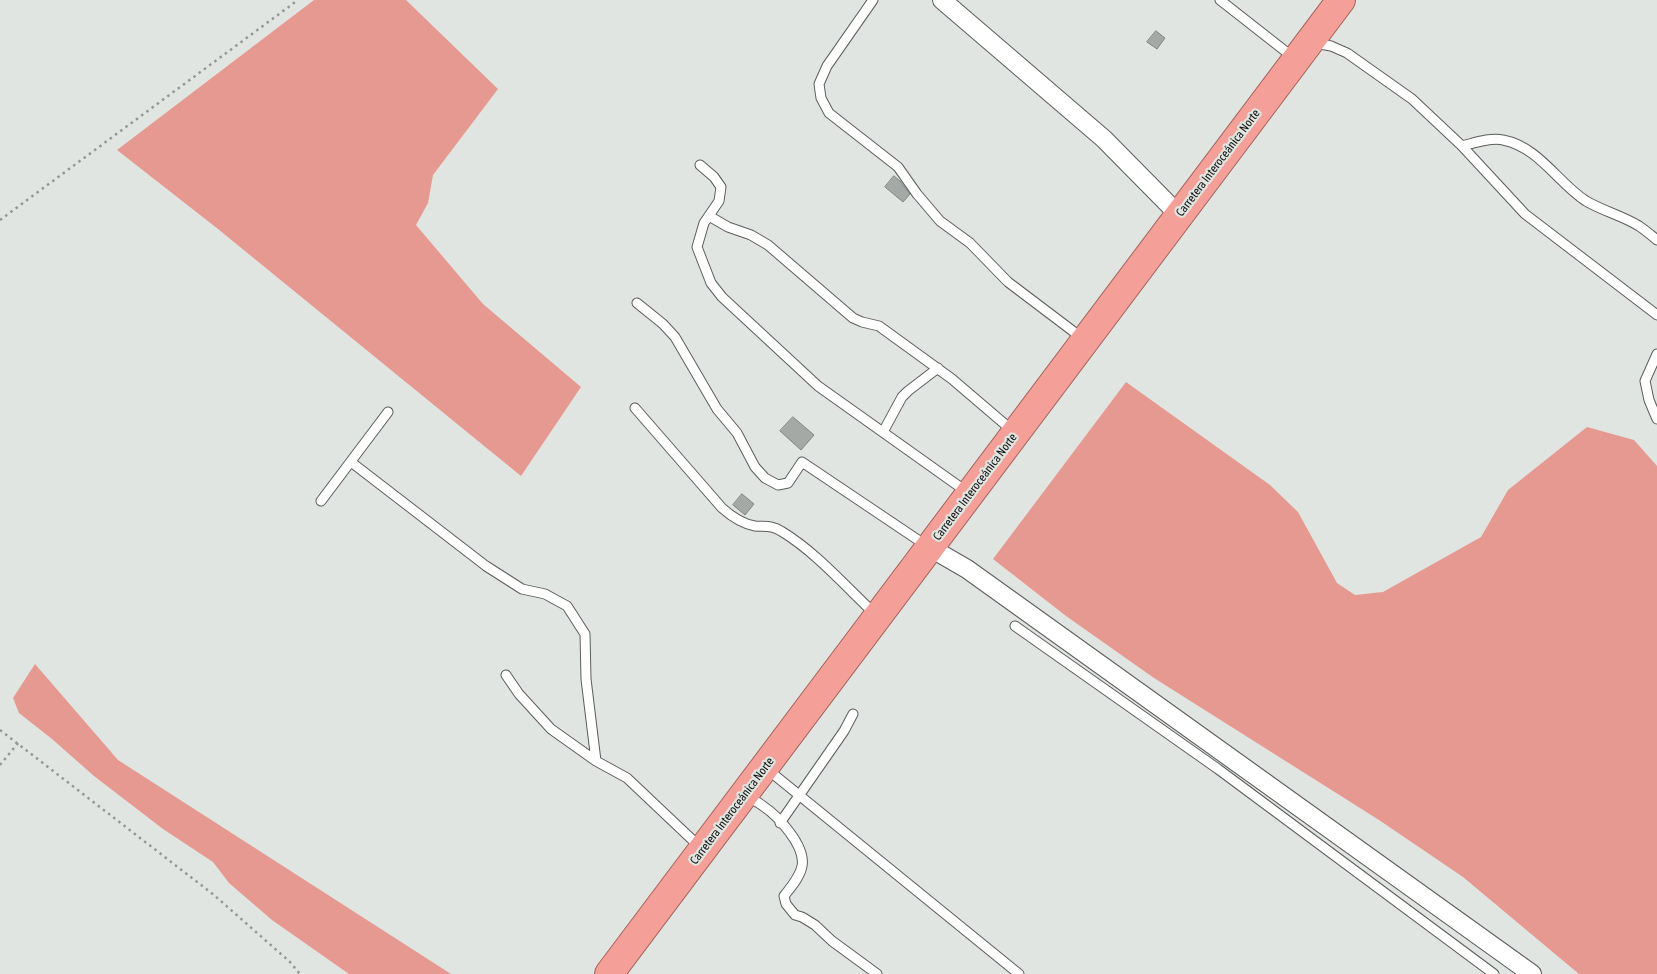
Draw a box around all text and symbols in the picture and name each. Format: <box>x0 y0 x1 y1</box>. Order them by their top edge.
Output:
street label: Carretera Interoceánica Norte <box>1173 107 1263 219</box>
street label: Carretera Interoceánica Norte <box>930 431 1020 543</box>
street label: Carretera Interoceánica Norte <box>687 755 777 867</box>

